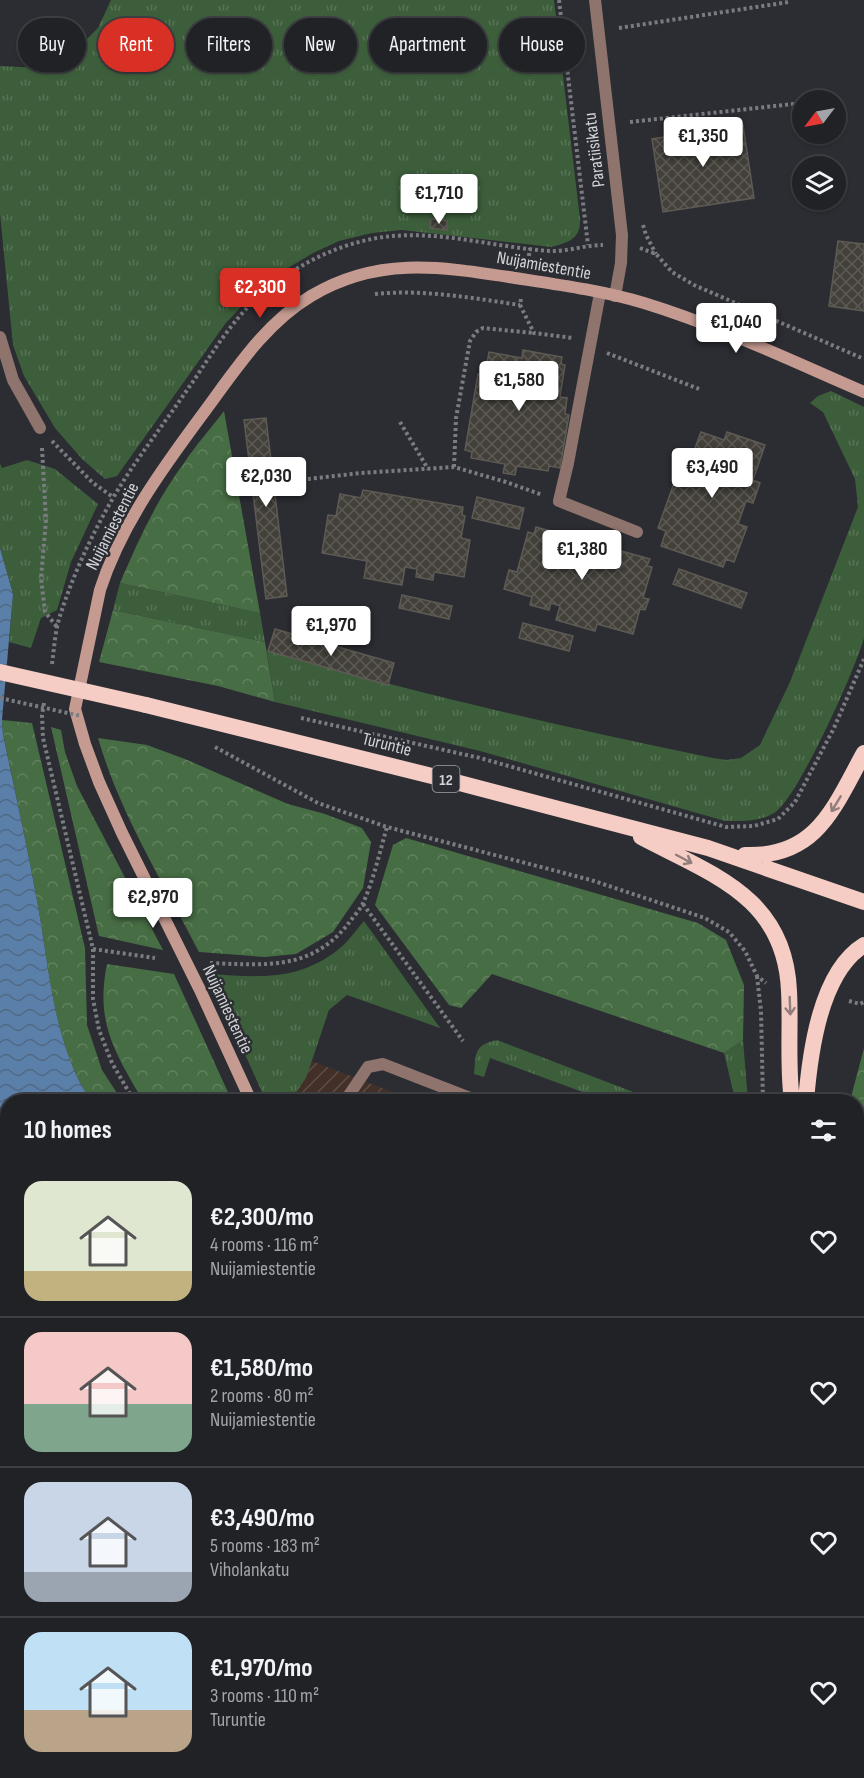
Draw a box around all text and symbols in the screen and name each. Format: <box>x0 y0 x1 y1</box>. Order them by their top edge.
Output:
chip: Buy <box>18 18 86 72</box>
chip: Rent <box>98 18 174 72</box>
chip: Filters <box>186 18 272 72</box>
chip: New <box>284 18 357 72</box>
chip: Apartment <box>369 18 487 72</box>
chip: House <box>499 18 585 72</box>
north arrow <box>792 90 846 144</box>
map controls <box>792 90 846 210</box>
street label: Paratiisikatu <box>580 111 609 188</box>
pin: €1,350 <box>654 117 752 168</box>
text: €1,350 <box>678 124 728 148</box>
button: layers <box>792 156 846 210</box>
pin: €1,710 <box>390 174 488 225</box>
text: €1,710 <box>415 181 463 205</box>
street label: Nuijamiestentie <box>495 247 593 284</box>
pin: €2,300 <box>211 268 309 319</box>
text: €2,300 <box>234 275 286 299</box>
pin: €1,040 <box>687 303 785 354</box>
text: €1,040 <box>710 310 762 334</box>
pin: €1,580 <box>470 361 568 412</box>
text: €1,580 <box>493 368 545 392</box>
pin: €3,490 <box>663 448 761 499</box>
text: €3,490 <box>686 455 738 479</box>
pin: €2,030 <box>217 457 315 508</box>
text: €2,030 <box>240 464 292 488</box>
street label: Nuijamiestentie <box>81 479 143 573</box>
pin: €1,380 <box>533 530 631 581</box>
text: €1,380 <box>556 537 608 561</box>
pin: €1,970 <box>282 606 380 657</box>
text: €1,970 <box>306 613 356 637</box>
street label: Turuntie <box>360 728 414 761</box>
road number: 12 <box>432 766 460 792</box>
one-way arrow <box>830 795 842 812</box>
one-way arrow <box>675 854 693 866</box>
pin: €2,970 <box>104 878 202 929</box>
text: €2,970 <box>127 885 179 909</box>
street label: Nuijamiestentie <box>198 962 257 1057</box>
one-way arrow <box>784 996 796 1016</box>
icon: filters <box>807 1114 840 1147</box>
text: 10 homes <box>24 1115 112 1146</box>
text: €2,300/mo <box>210 1202 314 1233</box>
icon: home <box>72 1205 144 1277</box>
icon: heart <box>807 1225 840 1258</box>
text: 4 rooms · 116 m² <box>210 1233 319 1257</box>
text: Nuijamiestentie <box>210 1257 316 1281</box>
text: €1,580/mo <box>210 1353 313 1384</box>
icon: home <box>72 1356 144 1428</box>
icon: heart <box>807 1376 840 1409</box>
text: 2 rooms · 80 m² <box>210 1384 314 1408</box>
text: Nuijamiestentie <box>210 1408 316 1432</box>
text: €3,490/mo <box>210 1503 315 1534</box>
icon: home <box>72 1506 144 1578</box>
icon: heart <box>807 1526 840 1559</box>
text: 5 rooms · 183 m² <box>210 1534 320 1558</box>
text: Viholankatu <box>210 1558 289 1582</box>
text: €1,970/mo <box>210 1653 313 1684</box>
icon: home <box>72 1656 144 1728</box>
icon: heart <box>807 1676 840 1709</box>
text: 3 rooms · 110 m² <box>210 1684 319 1708</box>
text: Turuntie <box>210 1708 266 1732</box>

